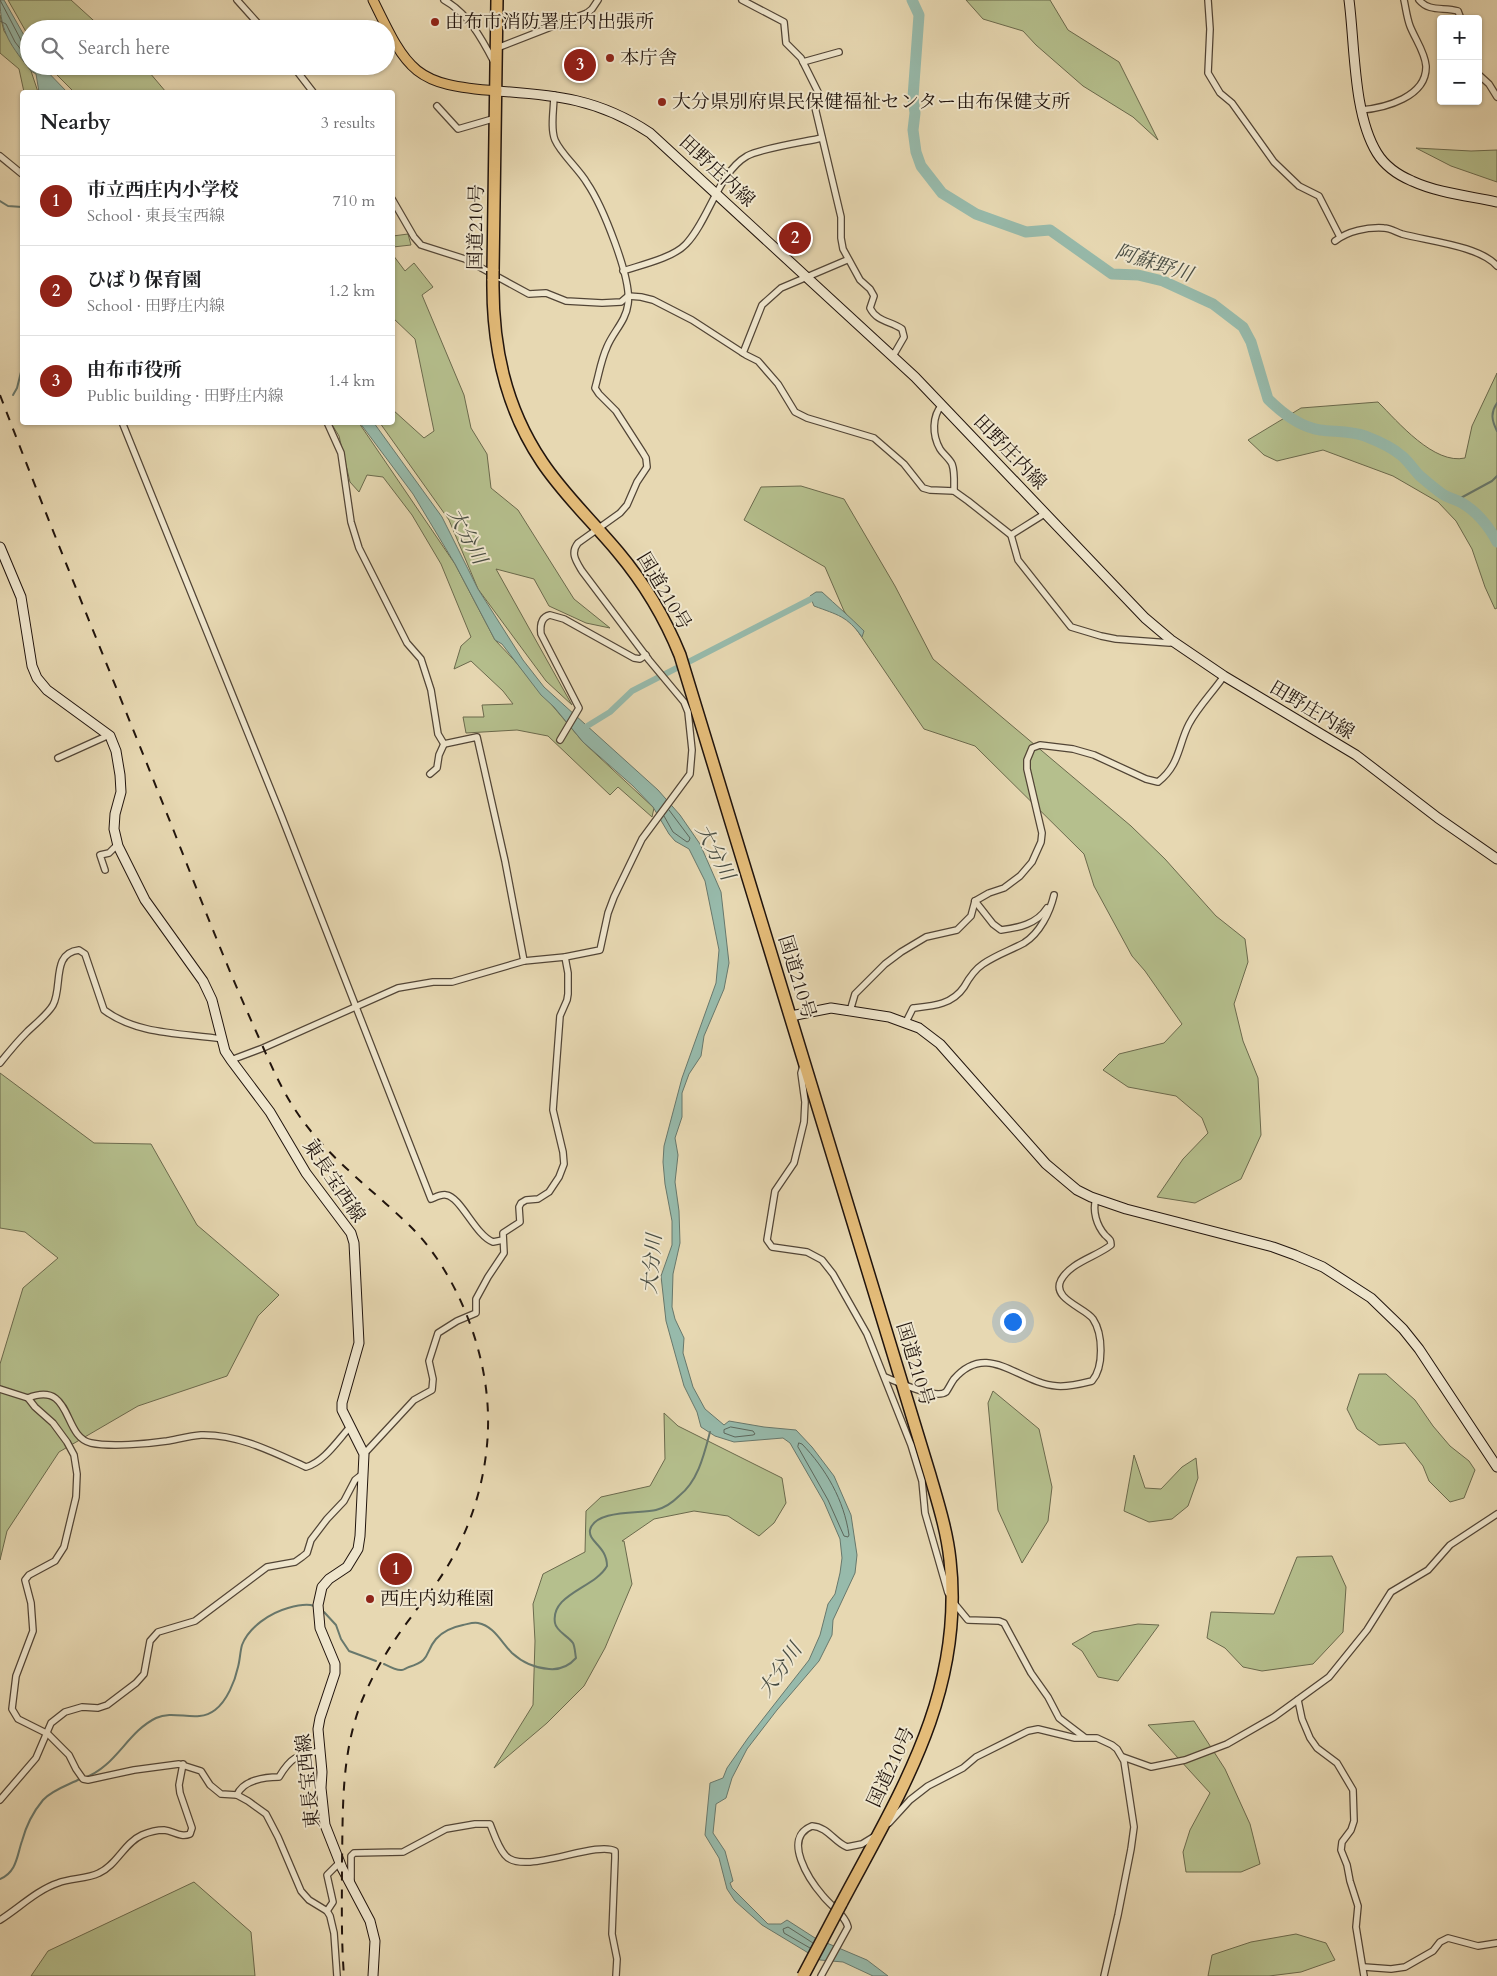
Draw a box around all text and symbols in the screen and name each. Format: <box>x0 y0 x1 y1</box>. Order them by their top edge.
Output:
place label: 由布市消防署庄内出張所 <box>445 9 654 35</box>
map controls <box>1437 15 1482 105</box>
button: + <box>1437 15 1482 60</box>
marker: 由布市消防署庄内出張所 <box>429 16 441 28</box>
search box <box>20 20 395 75</box>
icon: search <box>38 34 66 62</box>
text: Search here <box>78 35 170 61</box>
place label: 本庁舎 <box>620 45 677 71</box>
pin: 3 <box>564 46 596 84</box>
marker: 本庁舎 <box>604 52 616 64</box>
button: − <box>1437 60 1482 105</box>
place label: 大分県別府県民保健福祉センター由布保健支所 <box>672 89 1070 115</box>
marker: 大分県別府県民保健福祉センター由布保健支所 <box>656 96 668 108</box>
text: Nearby <box>40 108 111 137</box>
text: 3 results <box>321 112 375 134</box>
street label: 田野庄内線 <box>673 129 761 213</box>
text: 市立西庄内小学校 <box>87 177 239 203</box>
street label: 国道210号 <box>462 184 490 270</box>
text: 1 <box>52 190 60 212</box>
text: 710 m <box>333 190 375 212</box>
text: School · 東長宝西線 <box>87 205 225 227</box>
pin: 2 <box>779 219 811 257</box>
water label: 阿蘇野川 <box>1112 238 1198 289</box>
text: ひばり保育園 <box>87 267 201 293</box>
text: 2 <box>52 280 60 302</box>
text: 1.2 km <box>328 280 375 302</box>
text: School · 田野庄内線 <box>87 295 225 317</box>
text: 由布市役所 <box>87 357 182 383</box>
text: 3 <box>52 370 60 392</box>
text: 1.4 km <box>328 370 375 392</box>
text: Public building · 田野庄内線 <box>87 385 284 407</box>
street label: 田野庄内線 <box>968 409 1052 495</box>
water label: 大分川 <box>441 503 494 571</box>
street label: 国道210号 <box>631 547 697 635</box>
street label: 田野庄内線 <box>1265 674 1359 746</box>
water label: 大分川 <box>689 819 742 887</box>
street label: 国道210号 <box>772 932 822 1022</box>
street label: 東長宝西線 <box>297 1134 371 1228</box>
water label: 大分川 <box>636 1231 668 1295</box>
your location <box>1000 1309 1026 1335</box>
street label: 国道210号 <box>890 1319 940 1409</box>
pin: 1 <box>380 1550 412 1588</box>
place label: 西庄内幼稚園 <box>380 1586 494 1612</box>
marker: 西庄内幼稚園 <box>364 1593 376 1605</box>
water label: 大分川 <box>752 1636 809 1702</box>
street label: 国道210号 <box>861 1722 921 1812</box>
street label: 東長宝西線 <box>290 1732 326 1830</box>

